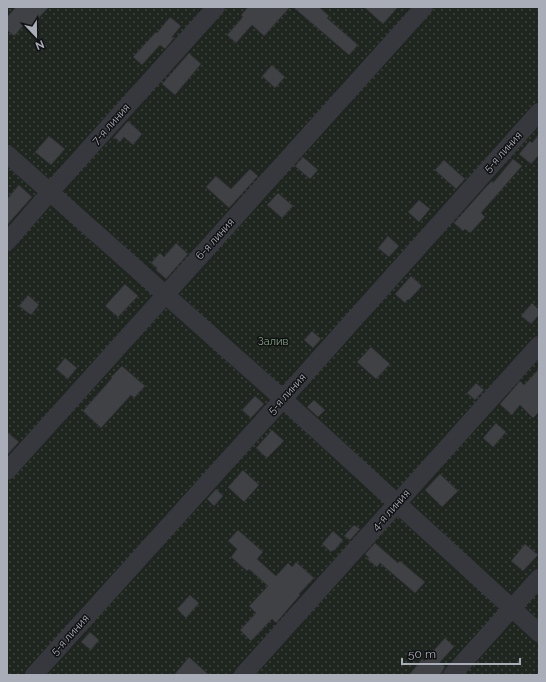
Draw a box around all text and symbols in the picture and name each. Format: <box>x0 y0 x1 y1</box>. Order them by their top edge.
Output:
north arrow <box>16 16 56 56</box>
text: N <box>33 37 46 52</box>
street label: 7-я линия <box>89 101 133 147</box>
street label: 5-я линия <box>481 129 525 175</box>
street label: 6-я линия <box>193 216 237 262</box>
park label: Залив <box>258 335 288 348</box>
street label: 5-я линия <box>265 371 309 417</box>
street label: 4-я линия <box>369 487 413 533</box>
street label: 5-я линия <box>48 612 92 658</box>
scale bar <box>402 640 520 666</box>
text: 50 m <box>408 647 436 661</box>

